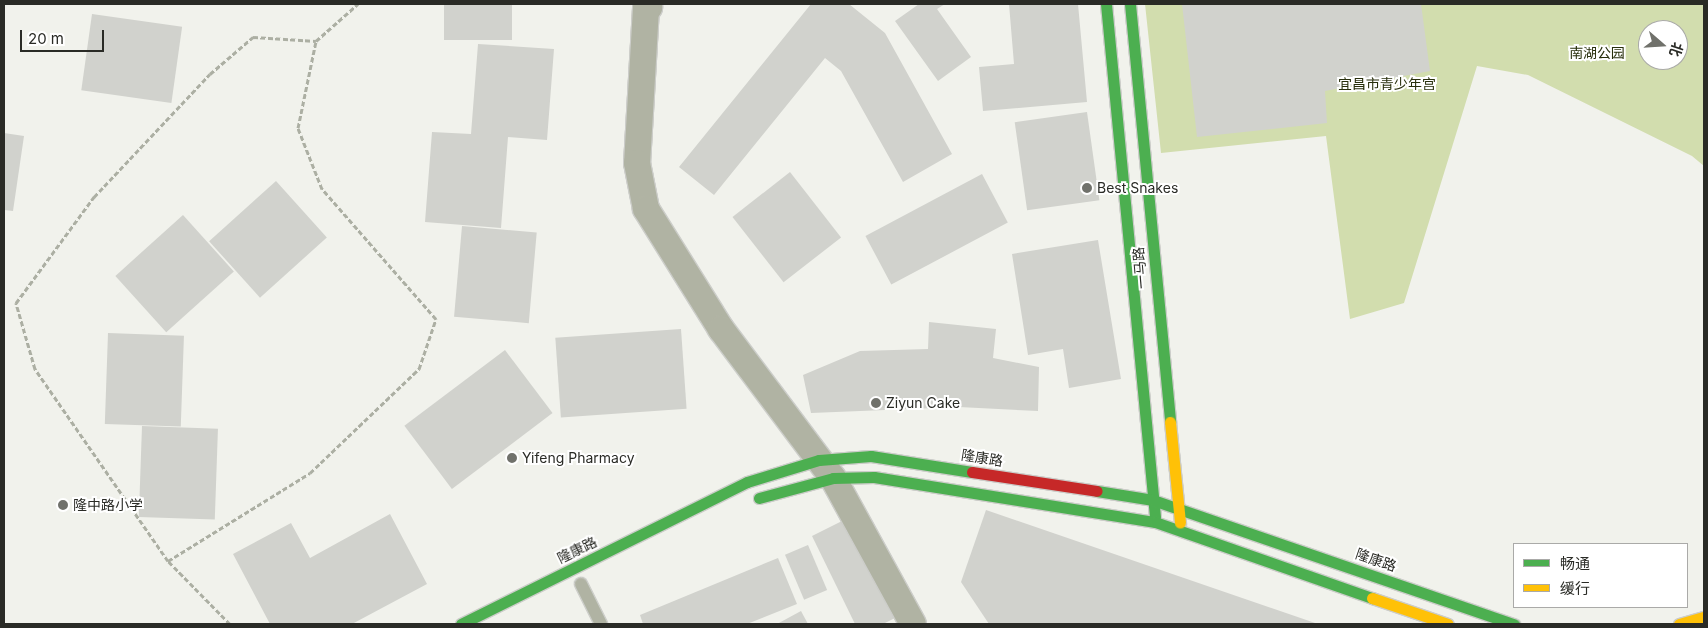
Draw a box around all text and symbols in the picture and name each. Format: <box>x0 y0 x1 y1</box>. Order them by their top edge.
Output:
scale bar <box>22 20 106 52</box>
north arrow <box>1638 20 1688 70</box>
text: 20 m <box>28 29 64 48</box>
text: 北 <box>1666 40 1687 59</box>
park label: 南湖公园 <box>1569 45 1625 61</box>
park label: 宜昌市青少年宫 <box>1338 76 1436 92</box>
place label: Best Snakes <box>1097 180 1178 196</box>
marker: Best Snakes <box>1081 182 1093 194</box>
street label: 一马路 <box>1130 246 1150 290</box>
place label: Ziyun Cake <box>886 395 960 411</box>
marker: Ziyun Cake <box>870 397 882 409</box>
street label: 隆康路 <box>960 446 1004 470</box>
place label: Yifeng Pharmacy <box>522 450 635 466</box>
marker: Yifeng Pharmacy <box>506 452 518 464</box>
place label: 隆中路小学 <box>73 497 143 513</box>
marker: 隆中路小学 <box>57 499 69 511</box>
street label: 隆康路 <box>554 533 600 567</box>
legend <box>1513 543 1688 608</box>
street label: 隆康路 <box>1353 545 1399 575</box>
text: 畅通 <box>1560 554 1590 573</box>
text: 缓行 <box>1560 579 1590 598</box>

